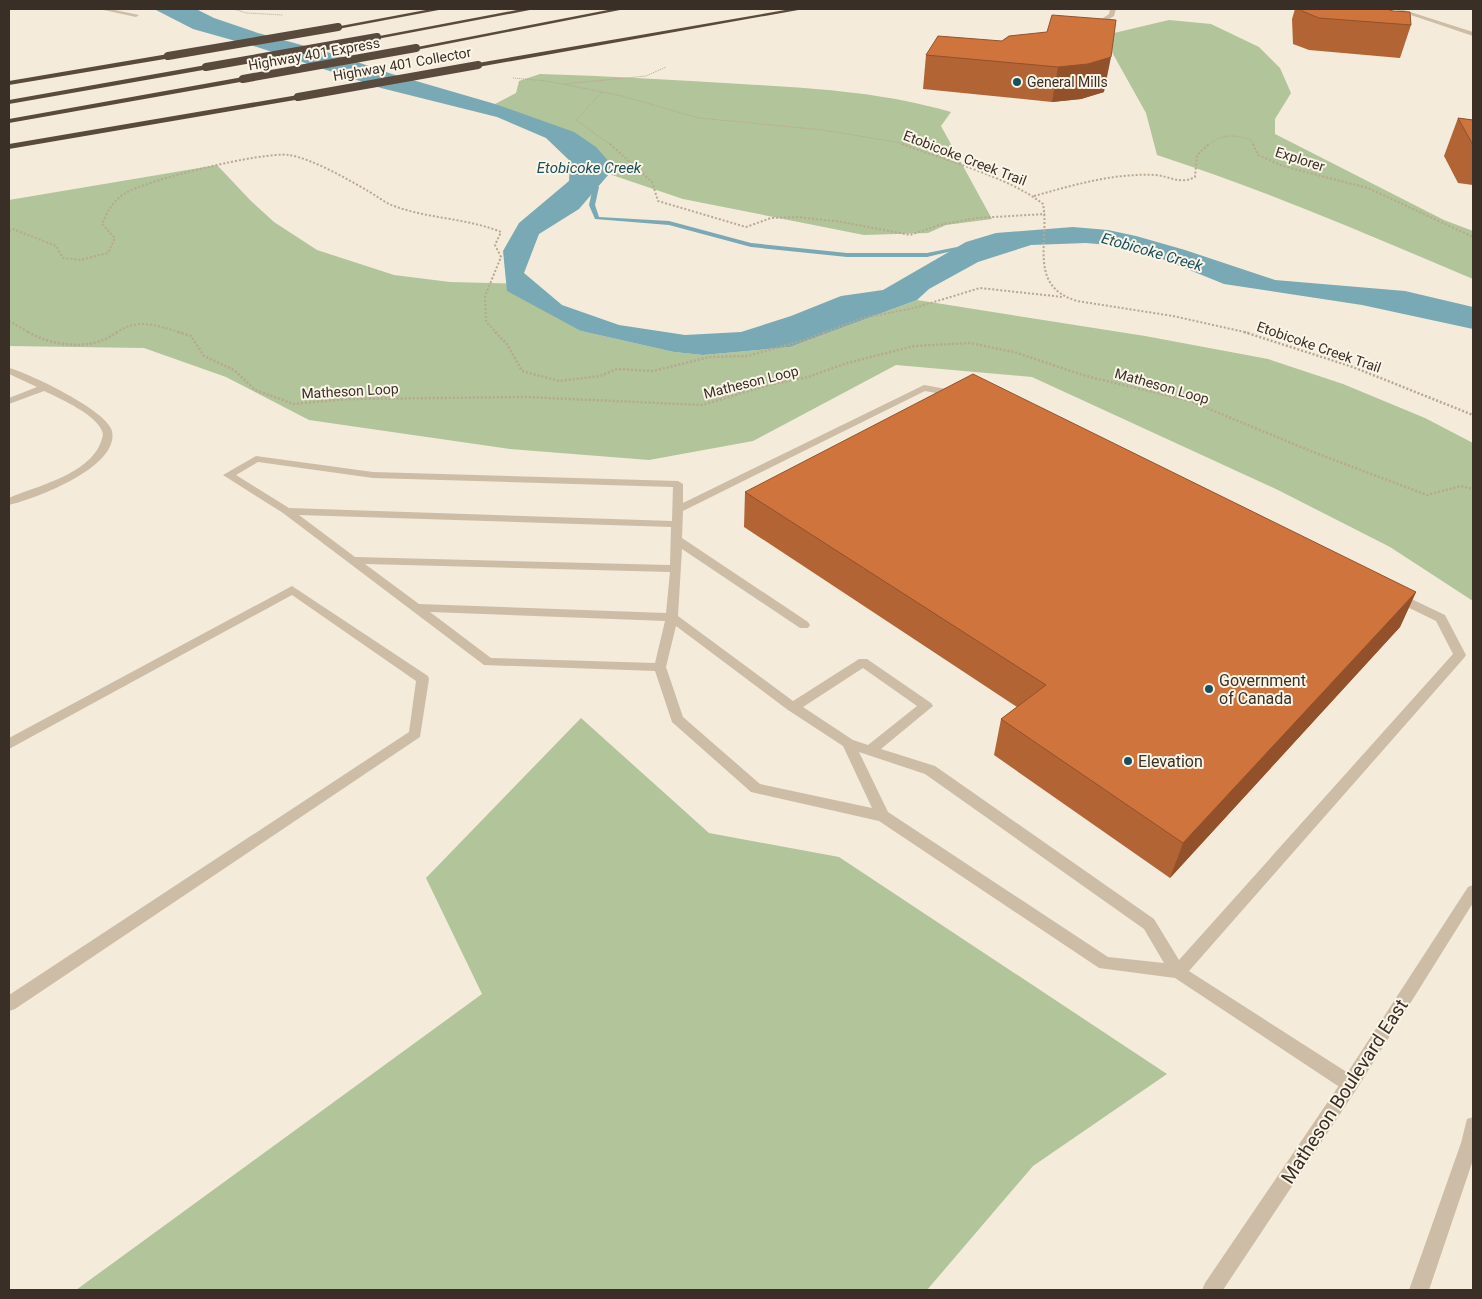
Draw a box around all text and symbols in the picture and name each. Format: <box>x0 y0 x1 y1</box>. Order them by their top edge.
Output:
street label: Highway 401 Express <box>247 35 381 73</box>
street label: Highway 401 Collector <box>332 44 473 84</box>
place label: General Mills <box>1027 74 1108 90</box>
marker: General Mills <box>1011 76 1023 88</box>
street label: Etobicoke Creek Trail <box>901 127 1029 189</box>
street label: Explorer <box>1273 144 1327 175</box>
water label: Etobicoke Creek <box>537 159 642 177</box>
water label: Etobicoke Creek <box>1099 229 1205 275</box>
street label: Etobicoke Creek Trail <box>1255 318 1383 376</box>
street label: Matheson Loop <box>702 362 800 402</box>
street label: Matheson Loop <box>1113 365 1211 407</box>
street label: Matheson Loop <box>301 380 399 402</box>
place label: Government of Canada <box>1219 671 1306 708</box>
marker: Government of Canada <box>1203 683 1215 695</box>
place label: Elevation <box>1138 752 1203 771</box>
marker: Elevation <box>1122 755 1134 767</box>
street label: Matheson Boulevard East <box>1276 995 1413 1188</box>

